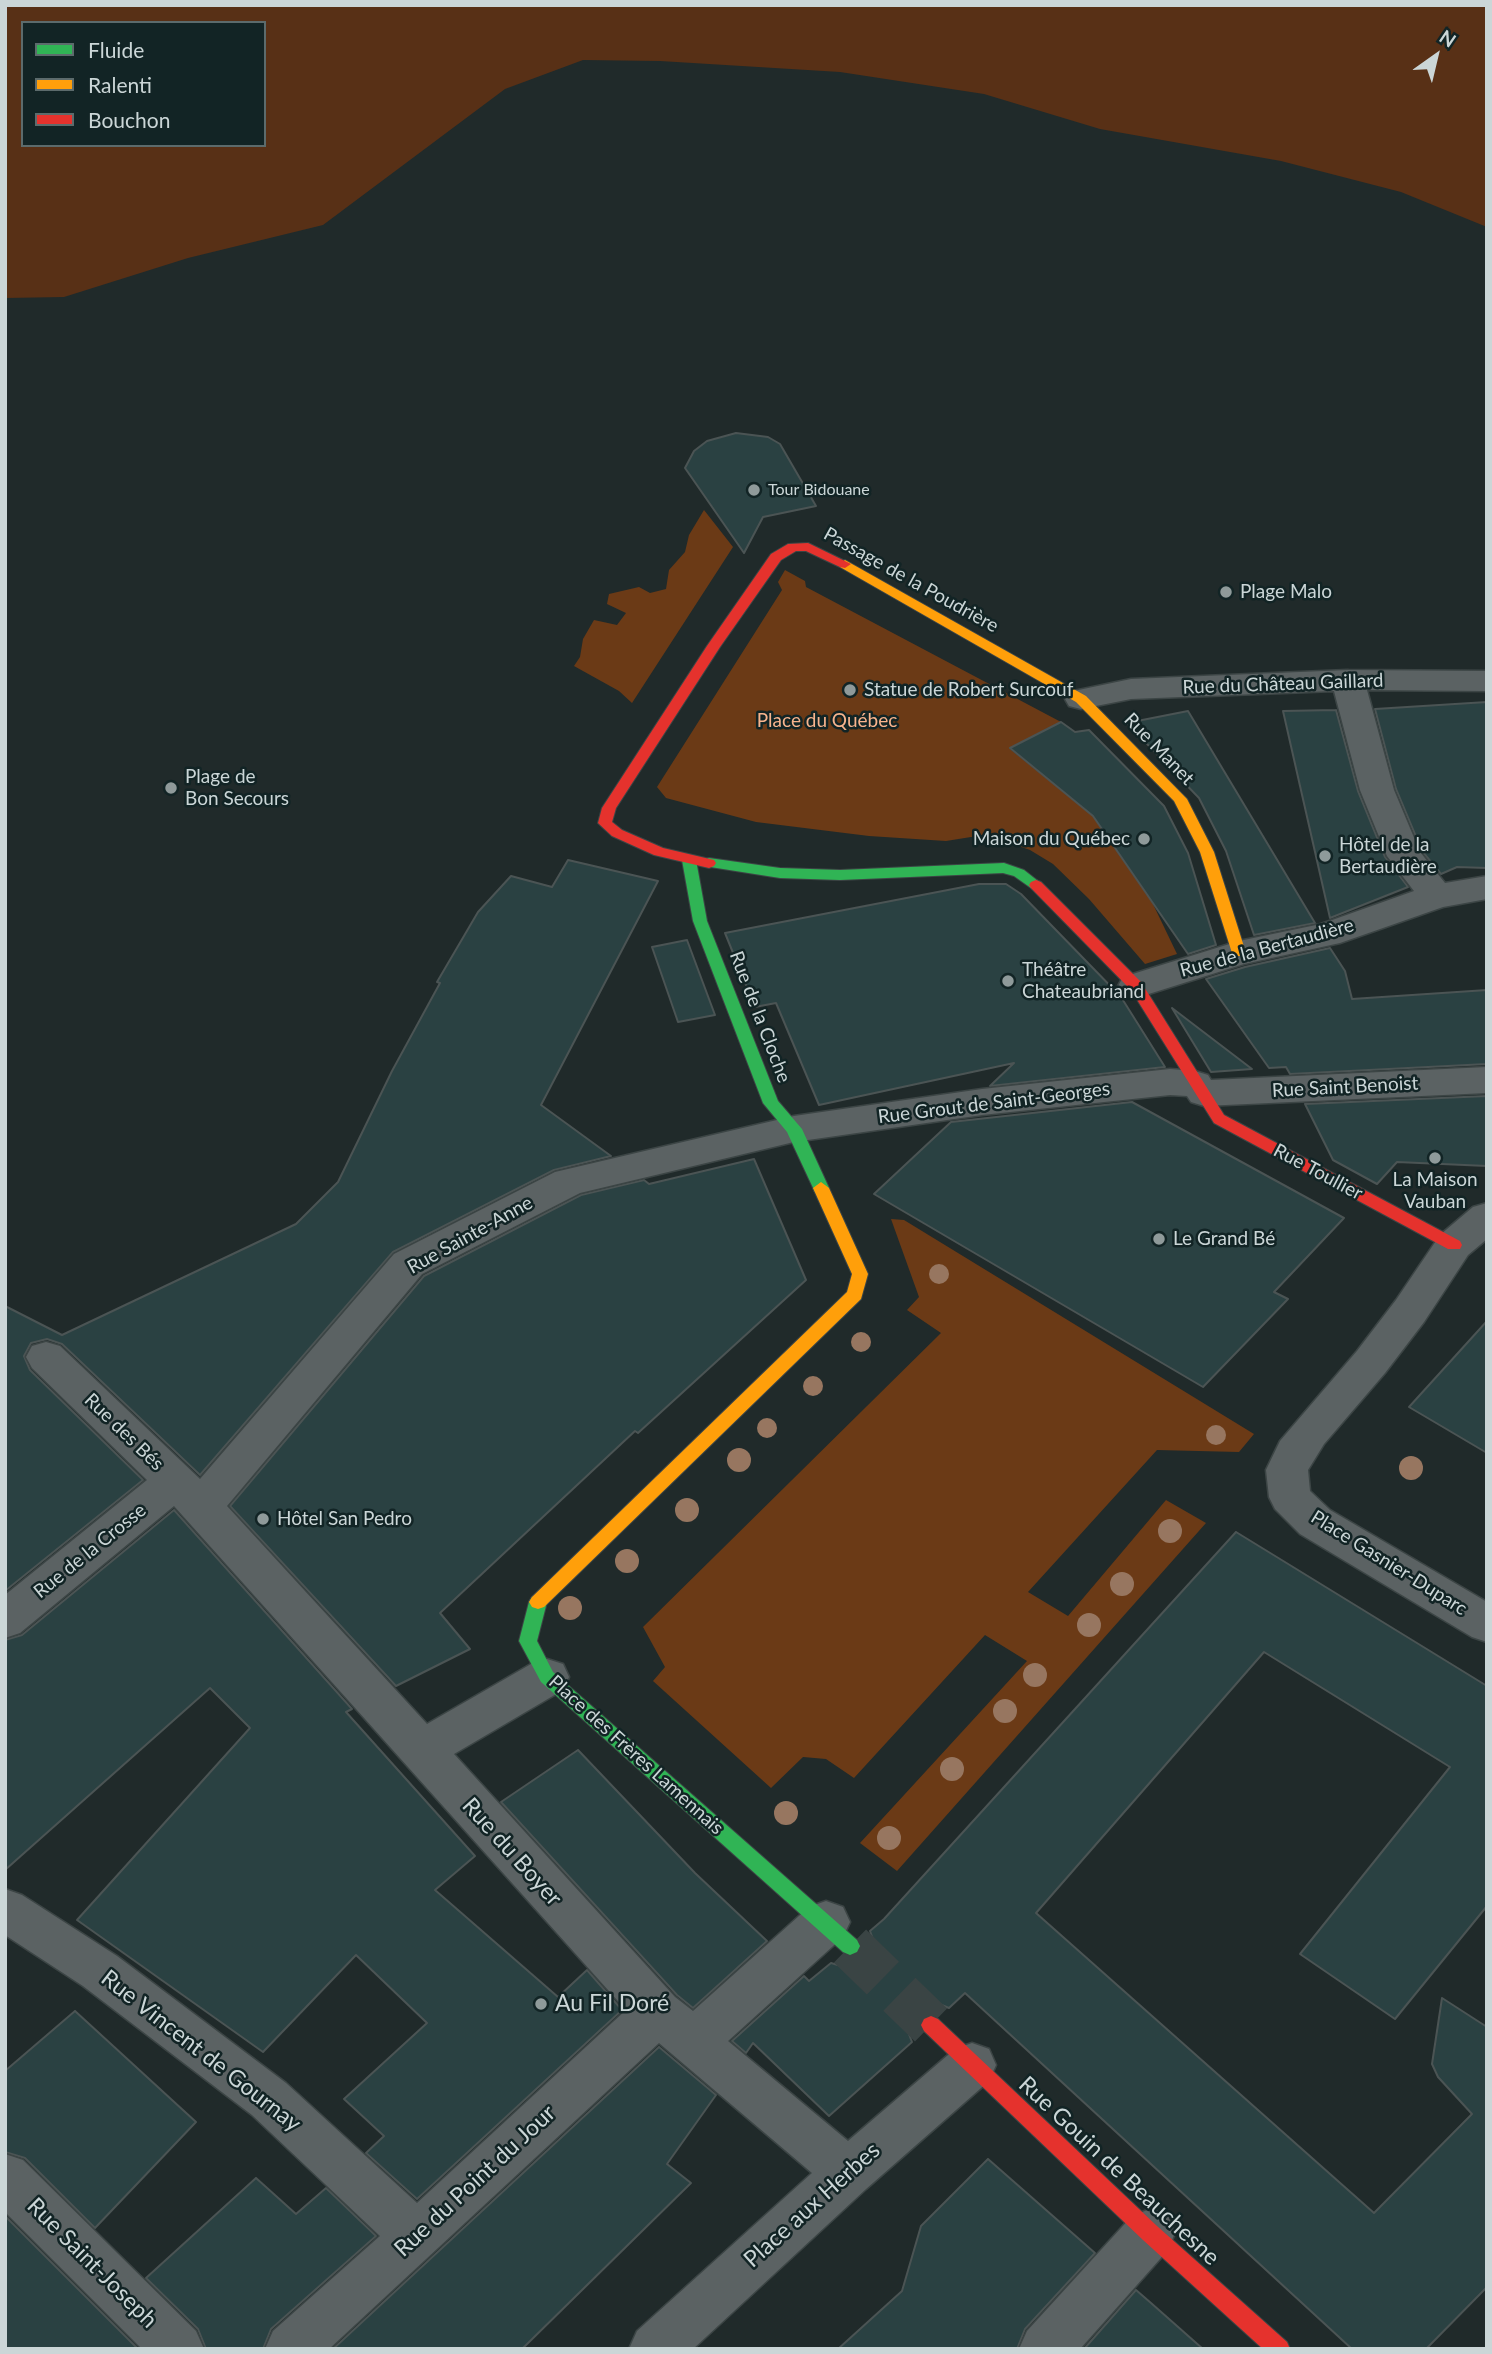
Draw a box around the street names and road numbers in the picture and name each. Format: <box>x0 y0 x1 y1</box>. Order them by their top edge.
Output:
street label: Passage de la Poudrière <box>820 522 1002 638</box>
street label: Rue du Château Gaillard <box>1182 669 1384 699</box>
street label: Rue Manet <box>1119 708 1199 790</box>
street label: Rue de la Bertaudière <box>1178 914 1356 982</box>
street label: Rue de la Cloche <box>724 948 796 1086</box>
street label: Rue Saint Benoist <box>1271 1072 1419 1102</box>
street label: Rue Grout de Saint-Georges <box>877 1077 1111 1129</box>
street label: Rue Toullier <box>1269 1139 1367 1205</box>
street label: Rue Sainte-Anne <box>403 1191 537 1279</box>
street label: Rue des Bés <box>80 1389 168 1475</box>
street label: Rue de la Crosse <box>29 1499 151 1603</box>
street label: Place Gasnier-Duparc <box>1307 1506 1471 1620</box>
street label: Place des Frères Lamennais <box>544 1670 728 1840</box>
street label: Rue du Boyer <box>456 1792 568 1912</box>
street label: Rue Vincent de Gournay <box>96 1964 306 2138</box>
street label: Rue Gouin de Beauchesne <box>1013 2071 1225 2271</box>
street label: Rue du Point du Jour <box>389 2099 561 2263</box>
street label: Place aux Herbes <box>738 2137 886 2273</box>
street label: Rue Saint-Joseph <box>21 2192 163 2334</box>

